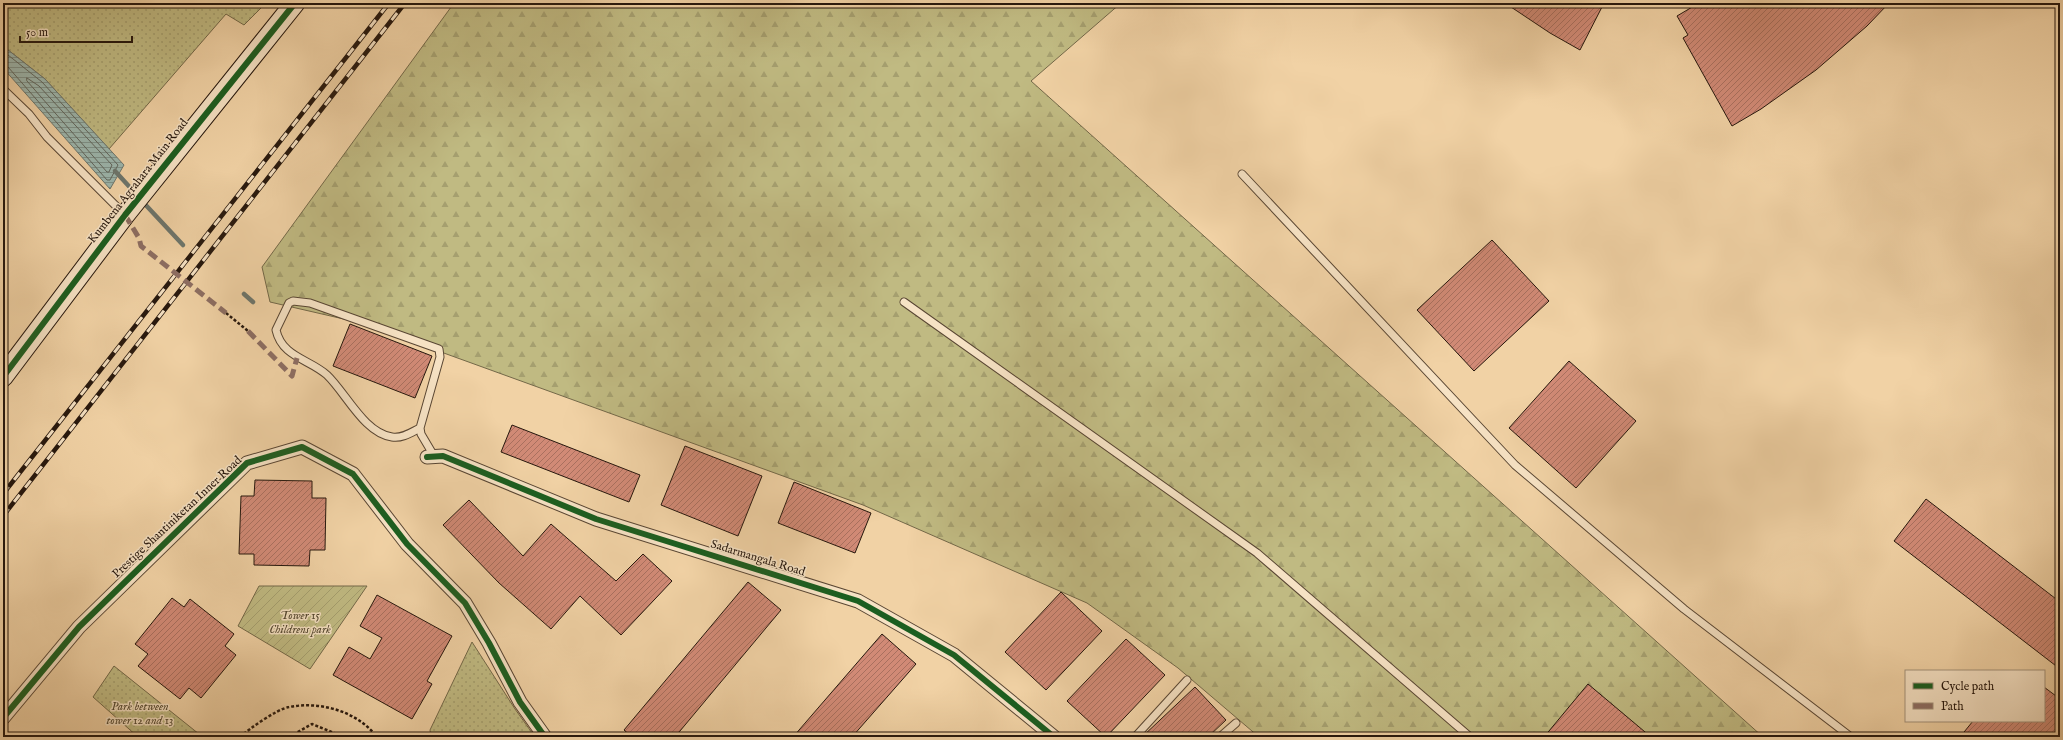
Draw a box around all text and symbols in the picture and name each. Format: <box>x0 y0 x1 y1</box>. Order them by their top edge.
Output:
scale bar <box>20 18 132 44</box>
text: 50 m <box>26 25 48 40</box>
street label: Kumbena Agrahara Main Road <box>85 115 192 246</box>
street label: Prestige Shantiniketan Inner Road <box>109 453 245 581</box>
street label: Sadarmangala Road <box>709 536 808 580</box>
park label: Tower 15 Childrens park <box>269 608 331 637</box>
legend <box>1905 670 2045 722</box>
text: Cycle path <box>1941 679 1995 695</box>
park label: Park between tower 12 and 13 <box>106 699 174 728</box>
text: Path <box>1941 699 1964 714</box>

